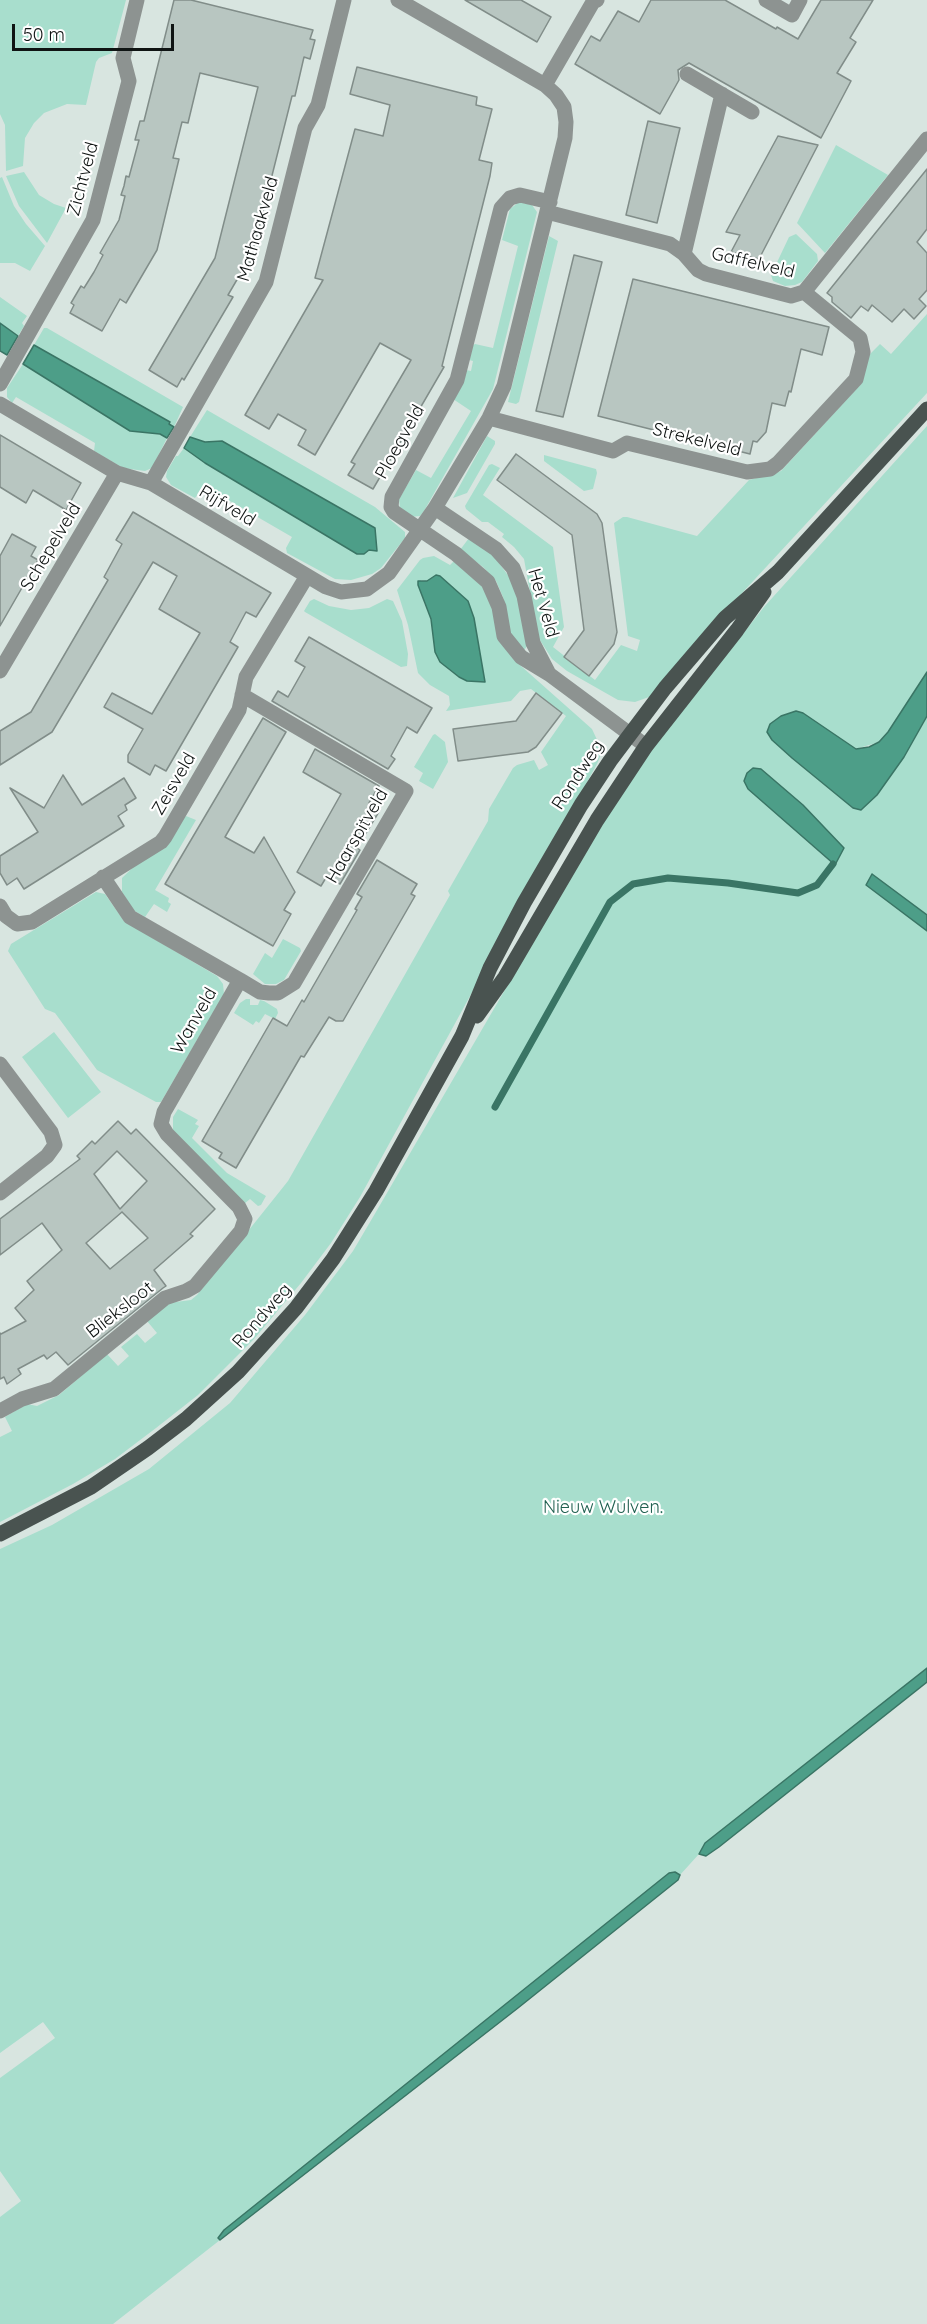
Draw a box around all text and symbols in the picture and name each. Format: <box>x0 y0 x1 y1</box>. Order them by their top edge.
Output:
scale bar <box>15 12 177 50</box>
text: 50 m <box>23 23 65 46</box>
street label: Zichtveld <box>63 140 103 218</box>
street label: Mathaakveld <box>233 174 283 284</box>
street label: Gaffelveld <box>709 243 797 283</box>
street label: Ploegveld <box>371 401 429 483</box>
street label: Strekelveld <box>650 419 744 461</box>
street label: Rijfveld <box>195 481 259 531</box>
street label: Schepelveld <box>16 499 86 595</box>
street label: Het Veld <box>523 566 563 640</box>
street label: Rondweg <box>547 736 609 814</box>
street label: Zeisveld <box>148 749 200 819</box>
street label: Haarspitveld <box>321 785 393 887</box>
street label: Wanveld <box>166 984 222 1058</box>
street label: Blieksloot <box>82 1277 158 1343</box>
street label: Rondweg <box>228 1279 296 1353</box>
park label: Nieuw Wulven. <box>543 1497 663 1519</box>

